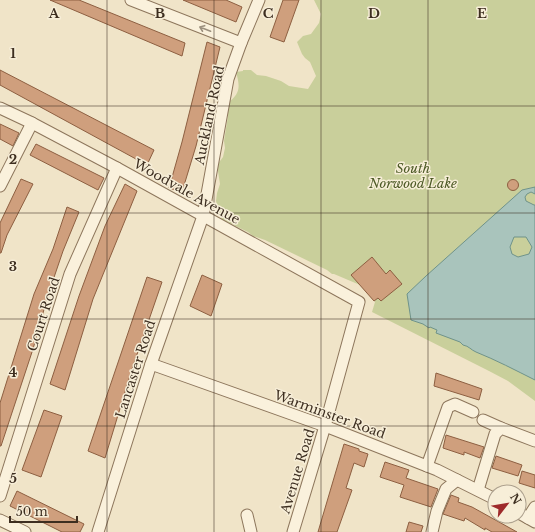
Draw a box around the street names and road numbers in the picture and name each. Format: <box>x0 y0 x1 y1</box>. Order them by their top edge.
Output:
street label: Auckland Road <box>190 64 228 167</box>
street label: Woodvale Avenue <box>130 155 243 228</box>
street label: Court Road <box>23 275 64 353</box>
street label: Lancaster Road <box>112 318 159 420</box>
street label: Warminster Road <box>271 386 388 443</box>
street label: Avenue Road <box>276 426 319 517</box>

